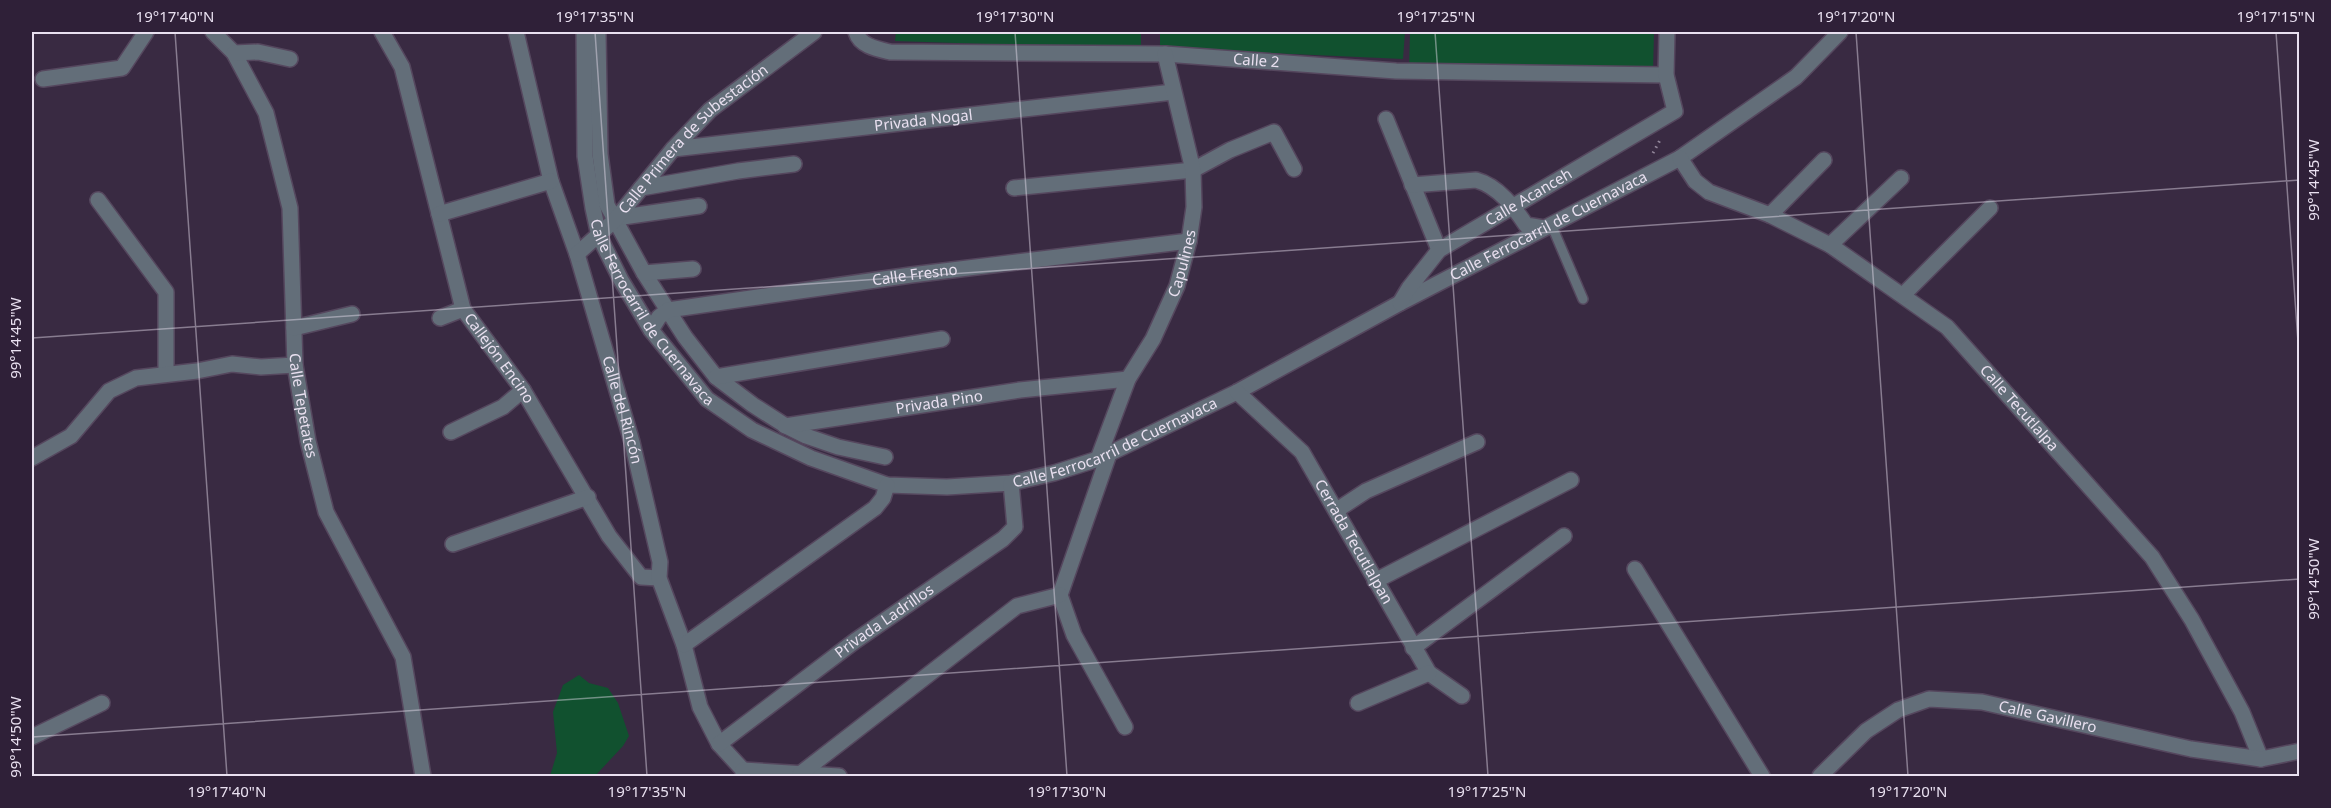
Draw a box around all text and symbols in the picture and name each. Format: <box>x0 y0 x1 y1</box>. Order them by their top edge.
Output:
text: 19°17'40"N <box>136 6 214 26</box>
text: 19°17'35"N <box>556 6 634 26</box>
text: 19°17'30"N <box>976 6 1054 26</box>
text: 19°17'25"N <box>1397 6 1475 26</box>
text: 19°17'20"N <box>1817 6 1895 26</box>
text: 19°17'15"N <box>2237 6 2315 26</box>
street label: Calle 2 <box>1232 48 1280 71</box>
street label: Calle Primera de Subestación <box>613 59 772 218</box>
street label: Privada Nogal <box>873 104 973 135</box>
text: 99°14'45"W <box>2303 139 2323 221</box>
street label: Calle Acanceh <box>1481 163 1575 230</box>
street label: Calle Ferrocarril de Cuernavaca <box>1446 166 1650 285</box>
street label: Calle Ferrocarril de Cuernavaca <box>587 217 718 410</box>
street label: Capulines <box>1162 228 1200 300</box>
street label: Calle Fresno <box>871 258 958 289</box>
text: 99°14'45"W <box>5 297 25 379</box>
street label: Callejón Encino <box>460 308 540 407</box>
street label: Calle Tepetates <box>286 353 323 460</box>
street label: Calle del Rincón <box>598 353 648 466</box>
street label: Calle Tecutlalpa <box>1976 360 2064 455</box>
street label: Privada Pino <box>894 385 984 418</box>
street label: Calle Ferrocarril de Cuernavaca <box>1010 392 1220 491</box>
street label: Cerrada Tecutlalpan <box>1311 475 1398 607</box>
text: 99°14'50"W <box>2303 538 2323 620</box>
street label: Privada Ladrillos <box>830 579 937 662</box>
street label: Calle Gavillero <box>1997 695 2099 737</box>
text: 99°14'50"W <box>5 696 25 778</box>
text: 19°17'40"N <box>188 781 266 801</box>
text: 19°17'35"N <box>608 781 686 801</box>
text: 19°17'30"N <box>1028 781 1106 801</box>
text: 19°17'25"N <box>1448 781 1526 801</box>
text: 19°17'20"N <box>1869 781 1947 801</box>

